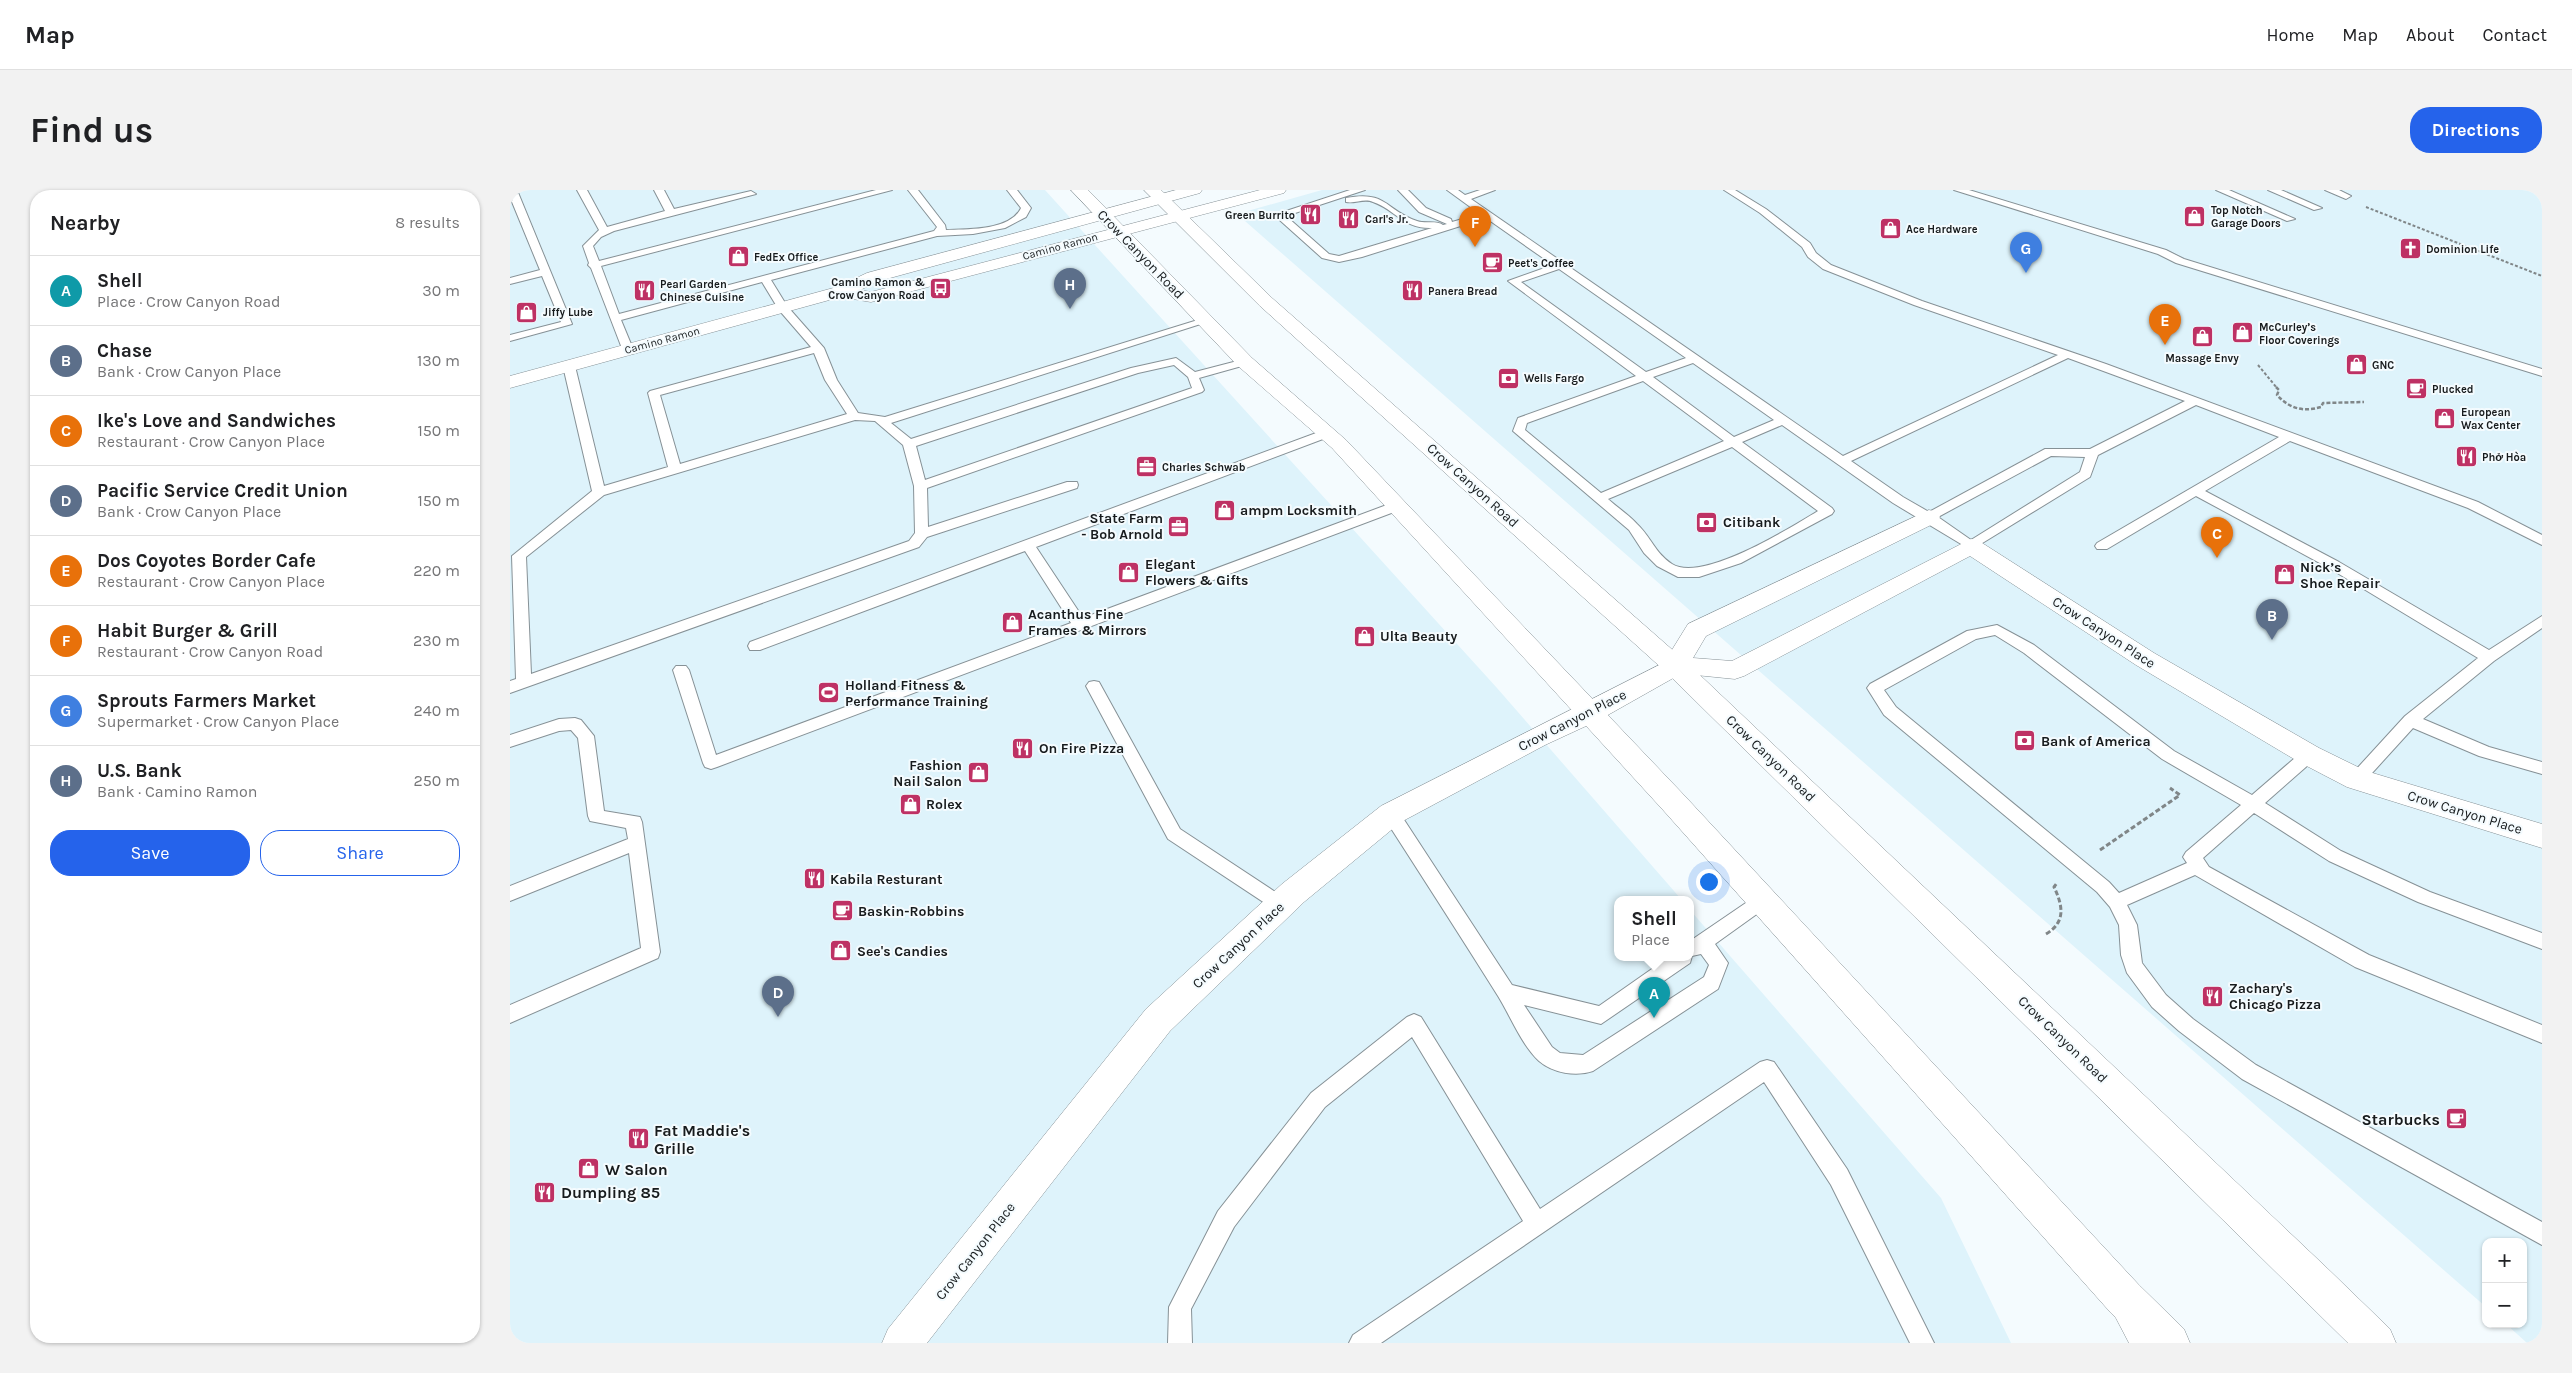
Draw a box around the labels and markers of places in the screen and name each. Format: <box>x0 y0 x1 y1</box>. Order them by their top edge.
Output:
restaurant icon: Green Burrito <box>1299 203 1323 227</box>
shop icon: Top Notch Garage Doors <box>2183 204 2207 228</box>
place label: Top Notch Garage Doors <box>2211 204 2281 230</box>
pin: F <box>1459 206 1491 247</box>
restaurant icon: Carl's Jr. <box>1337 207 1361 231</box>
place label: Green Burrito <box>1225 209 1295 222</box>
place label: Carl's Jr. <box>1365 213 1409 226</box>
shop icon: Ace Hardware <box>1878 217 1902 241</box>
place label: Ace Hardware <box>1906 223 1978 236</box>
pin: G <box>2010 232 2042 273</box>
church icon: Dominion Life <box>2398 237 2422 261</box>
place label: Dominion Life <box>2426 243 2499 256</box>
shop icon: FedEx Office <box>726 245 750 269</box>
place label: FedEx Office <box>754 251 819 264</box>
cafe icon: Peet's Coffee <box>1480 251 1504 275</box>
place label: Peet's Coffee <box>1508 257 1574 270</box>
pin: H <box>1054 268 1086 309</box>
place label: Camino Ramon & Crow Canyon Road <box>828 276 925 302</box>
bus stop icon: Camino Ramon & Crow Canyon Road <box>929 276 953 300</box>
restaurant icon: Pearl Garden Chinese Cuisine <box>632 278 656 302</box>
place label: Pearl Garden Chinese Cuisine <box>660 278 744 304</box>
restaurant icon: Panera Bread <box>1400 279 1424 303</box>
place label: Panera Bread <box>1428 285 1498 298</box>
shop icon: Jiffy Lube <box>515 300 539 324</box>
pin: E <box>2149 304 2181 345</box>
place label: Jiffy Lube <box>543 306 593 319</box>
shop icon: McCurley’s Floor Coverings <box>2231 321 2255 345</box>
place label: McCurley’s Floor Coverings <box>2259 321 2340 347</box>
shop icon: Massage Envy <box>2190 325 2214 349</box>
place label: Massage Envy <box>2165 352 2239 365</box>
shop icon: GNC <box>2344 353 2368 377</box>
place label: GNC <box>2372 359 2394 372</box>
bank icon: Wells Fargo <box>1496 366 1520 390</box>
place label: Wells Fargo <box>1524 372 1584 385</box>
cafe icon: Plucked <box>2404 377 2428 401</box>
place label: Plucked <box>2432 383 2474 396</box>
shop icon: European Wax Center <box>2433 406 2457 430</box>
place label: European Wax Center <box>2461 406 2521 432</box>
restaurant icon: Phở Hòa <box>2454 445 2478 469</box>
place label: Phở Hòa <box>2482 451 2526 464</box>
office icon: Charles Schwab <box>1134 455 1158 479</box>
place label: Charles Schwab <box>1162 461 1246 474</box>
shop icon: ampm Locksmith <box>1212 498 1236 522</box>
place label: ampm Locksmith <box>1240 502 1357 519</box>
place label: State Farm - Bob Arnold <box>1081 510 1163 543</box>
bank icon: Citibank <box>1695 510 1719 534</box>
office icon: State Farm - Bob Arnold <box>1167 514 1191 538</box>
place label: Citibank <box>1723 514 1781 531</box>
pin: C <box>2201 517 2233 558</box>
place label: Elegant Flowers & Gifts <box>1145 556 1248 589</box>
place label: Nick’s Shoe Repair <box>2300 559 2380 592</box>
shop icon: Elegant Flowers & Gifts <box>1117 560 1141 584</box>
shop icon: Nick’s Shoe Repair <box>2272 563 2296 587</box>
pin: B <box>2256 599 2288 640</box>
place label: Acanthus Fine Frames & Mirrors <box>1028 606 1147 639</box>
shop icon: Acanthus Fine Frames & Mirrors <box>1000 610 1024 634</box>
shop icon: Ulta Beauty <box>1352 624 1376 648</box>
place label: Ulta Beauty <box>1380 628 1457 645</box>
place label: Holland Fitness & Performance Training <box>845 677 988 710</box>
sports icon: Holland Fitness & Performance Training <box>817 681 841 705</box>
bank icon: Bank of America <box>2013 729 2037 753</box>
place label: Bank of America <box>2041 733 2151 750</box>
restaurant icon: On Fire Pizza <box>1011 736 1035 760</box>
place label: On Fire Pizza <box>1039 740 1124 757</box>
place label: Fashion Nail Salon <box>893 757 962 790</box>
shop icon: Fashion Nail Salon <box>966 761 990 785</box>
shop icon: Rolex <box>898 792 922 816</box>
place label: Rolex <box>926 796 963 813</box>
restaurant icon: Kabila Resturant <box>802 867 826 891</box>
place label: Kabila Resturant <box>830 871 943 888</box>
cafe icon: Baskin-Robbins <box>830 899 854 923</box>
place label: Baskin-Robbins <box>858 903 964 920</box>
shop icon: See's Candies <box>829 939 853 963</box>
place label: See's Candies <box>857 943 948 960</box>
pin: D <box>762 976 794 1017</box>
pin: A <box>1638 977 1670 1018</box>
place label: Zachary's Chicago Pizza <box>2229 980 2321 1013</box>
restaurant icon: Zachary's Chicago Pizza <box>2201 984 2225 1008</box>
cafe icon: Starbucks <box>2444 1107 2468 1131</box>
place label: Starbucks <box>2362 1110 2440 1129</box>
place label: Fat Maddie's Grille <box>654 1121 750 1158</box>
restaurant icon: Fat Maddie's Grille <box>626 1127 650 1151</box>
shop icon: W Salon <box>577 1157 601 1181</box>
place label: W Salon <box>605 1160 668 1179</box>
restaurant icon: Dumpling 85 <box>533 1180 557 1204</box>
place label: Dumpling 85 <box>561 1183 660 1202</box>

